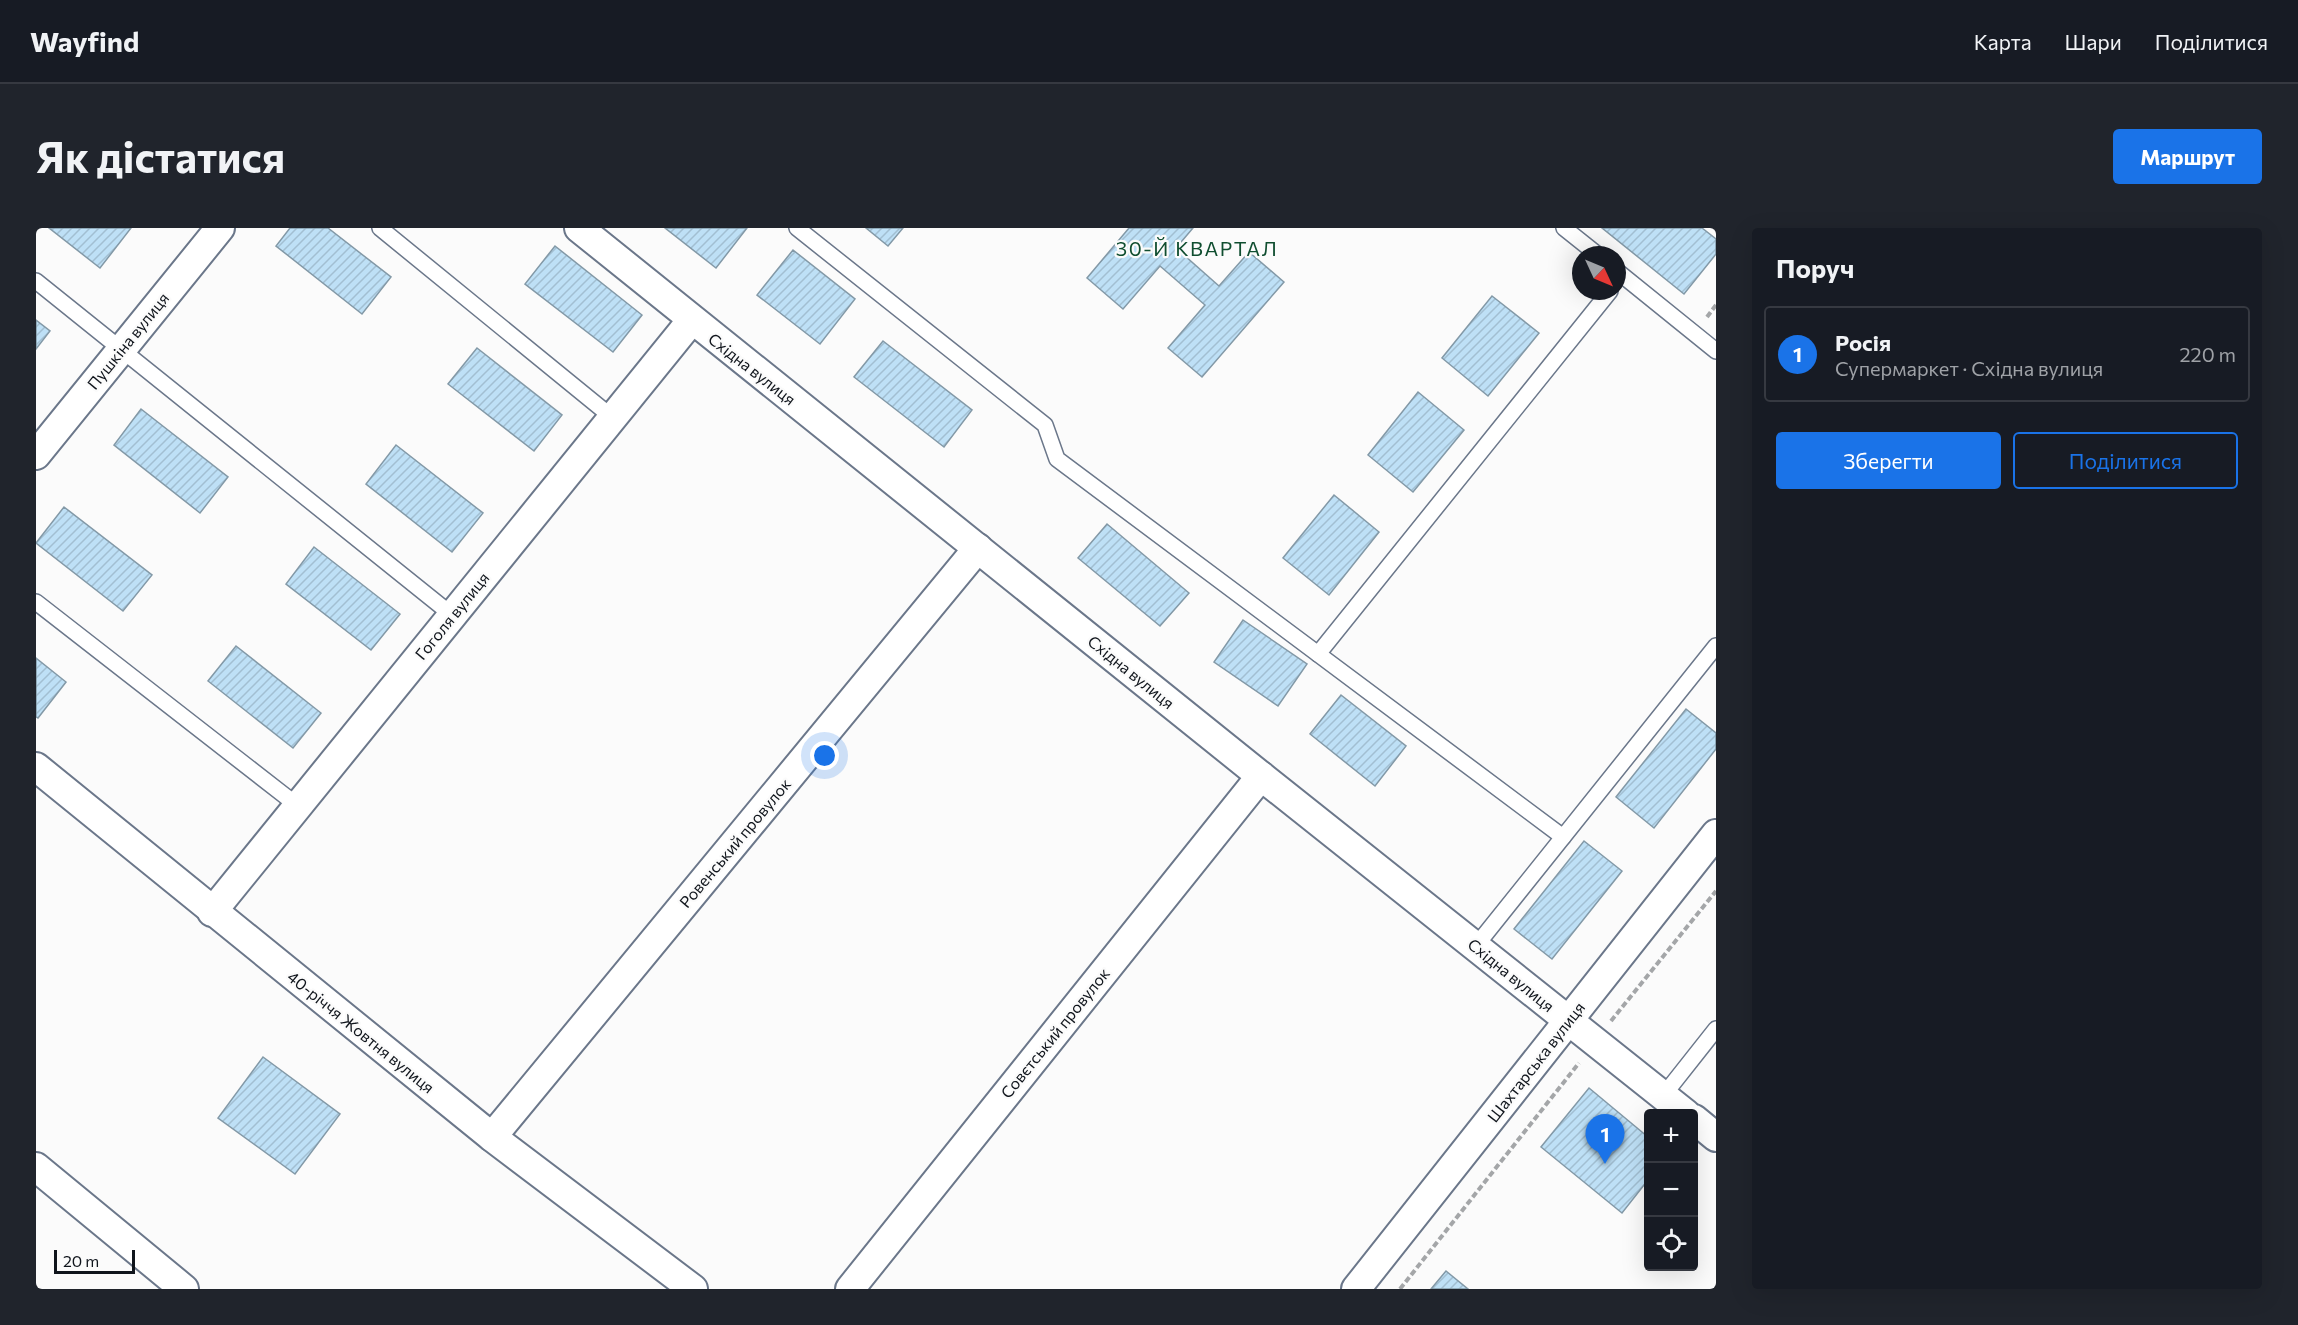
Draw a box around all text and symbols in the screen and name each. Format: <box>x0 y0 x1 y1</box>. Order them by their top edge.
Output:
text: Wayfind <box>30 24 139 58</box>
text: Карта <box>1974 29 2032 54</box>
text: Шари <box>2065 29 2122 54</box>
text: Поділитися <box>2155 29 2268 54</box>
button: Маршрут <box>2113 129 2262 184</box>
text: Як дістатися <box>36 130 285 182</box>
district label: 30-Й КВАРТАЛ <box>1116 236 1278 260</box>
north arrow <box>1572 246 1626 300</box>
text: Поруч <box>1776 252 1854 283</box>
street label: Пушкіна вулиця <box>83 288 172 393</box>
street label: Східна вулиця <box>705 329 800 409</box>
text: Росія <box>1835 329 1891 356</box>
text: 1 <box>1793 342 1802 366</box>
text: 220 m <box>2180 342 2236 366</box>
text: Супермаркет · Східна вулиця <box>1835 356 2103 380</box>
button: Зберегти <box>1776 432 2001 489</box>
button: Поділитися <box>2013 432 2238 489</box>
street label: Гоголя вулиця <box>411 568 493 663</box>
street label: Східна вулиця <box>1084 631 1178 712</box>
your location <box>810 741 839 770</box>
street label: Ровенський провулок <box>675 774 795 911</box>
street label: Східна вулиця <box>1464 934 1558 1015</box>
street label: Совєтський провулок <box>996 963 1113 1102</box>
street label: 40-річчя Жовтня вулиця <box>284 967 438 1097</box>
street label: Шахтарська вулиця <box>1483 998 1588 1125</box>
map controls <box>1644 1109 1698 1271</box>
button: + <box>1644 1109 1698 1163</box>
pin: 1 <box>1586 1114 1624 1164</box>
button: − <box>1644 1163 1698 1217</box>
button: locate <box>1644 1217 1698 1271</box>
scale bar <box>54 1247 135 1274</box>
text: 20 m <box>63 1251 99 1270</box>

